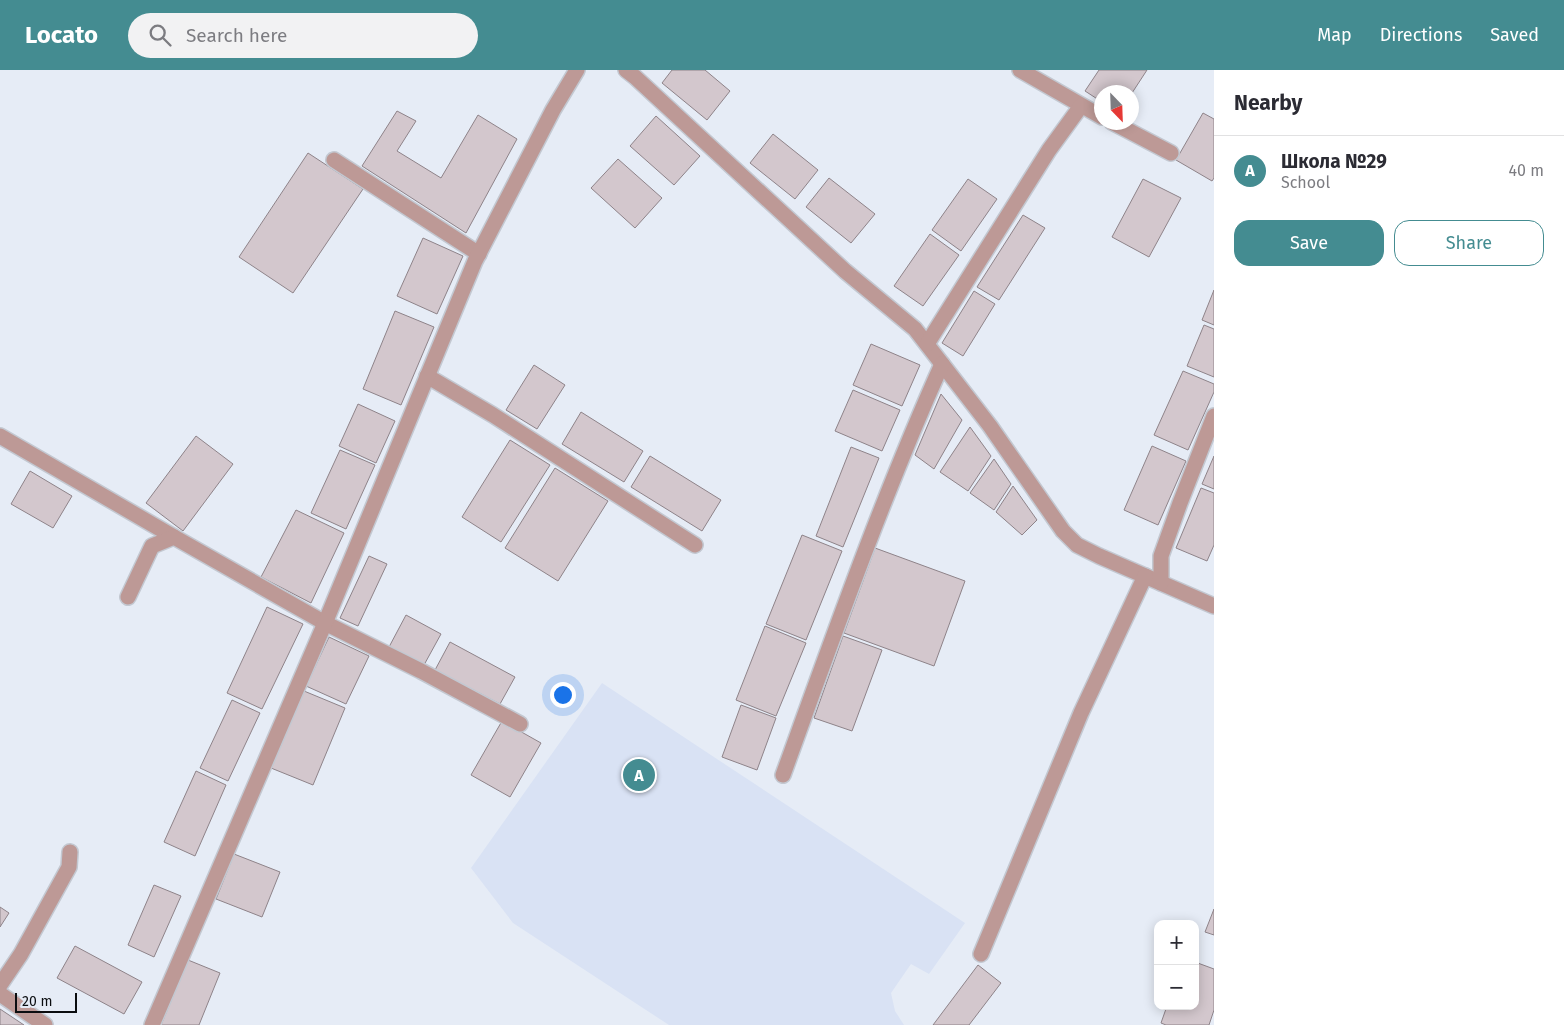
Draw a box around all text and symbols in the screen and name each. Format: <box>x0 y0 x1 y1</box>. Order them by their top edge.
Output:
search box <box>128 13 478 58</box>
text: Locato <box>25 21 98 49</box>
icon: search <box>146 21 174 49</box>
text: Search here <box>186 24 287 47</box>
text: Map <box>1317 24 1352 46</box>
text: Directions <box>1380 24 1462 46</box>
text: Saved <box>1490 24 1539 46</box>
north arrow <box>1094 85 1139 130</box>
text: Nearby <box>1234 90 1302 116</box>
text: Школа №29 <box>1281 150 1387 173</box>
text: A <box>1245 161 1255 180</box>
text: 40 m <box>1509 161 1544 180</box>
text: School <box>1281 173 1330 192</box>
button: Save <box>1234 220 1384 266</box>
button: Share <box>1394 220 1544 266</box>
your location <box>550 682 576 708</box>
pin: A <box>623 756 655 794</box>
map controls <box>1154 920 1199 1010</box>
button: + <box>1154 920 1199 965</box>
button: − <box>1154 965 1199 1010</box>
scale bar <box>15 990 78 1013</box>
text: 20 m <box>22 993 52 1010</box>

